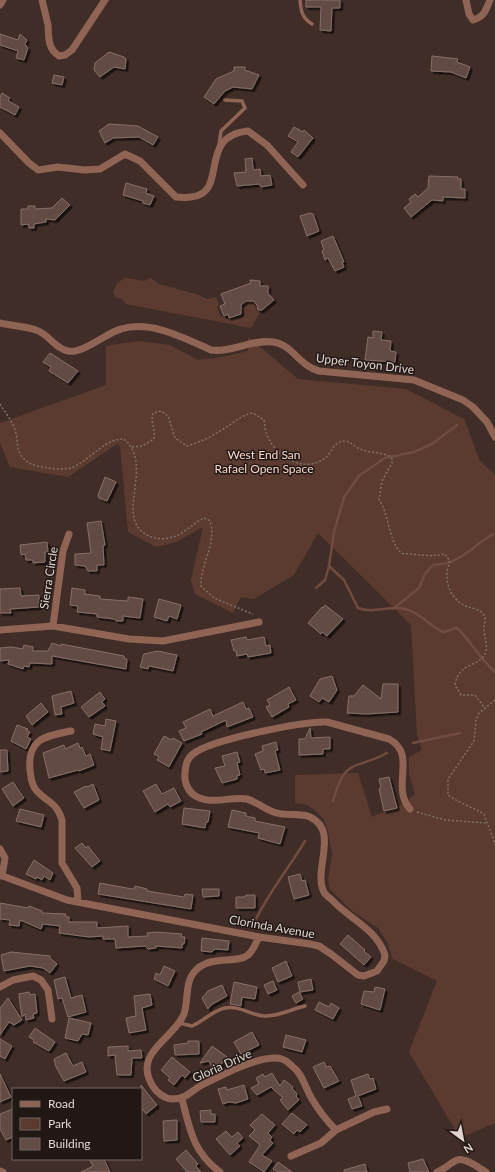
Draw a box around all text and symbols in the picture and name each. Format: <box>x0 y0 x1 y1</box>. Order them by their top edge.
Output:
street label: Upper Toyon Drive <box>315 350 415 377</box>
park label: West End San Rafael Open Space <box>214 447 314 476</box>
street label: Sierra Circle <box>36 546 61 610</box>
street label: Clorinda Avenue <box>228 912 316 941</box>
street label: Gloria Drive <box>190 1046 254 1085</box>
legend <box>12 1088 142 1160</box>
text: Road <box>48 1096 75 1111</box>
text: Park <box>48 1116 72 1131</box>
north arrow <box>443 1120 483 1160</box>
text: Building <box>48 1136 91 1151</box>
text: N <box>462 1141 476 1157</box>

